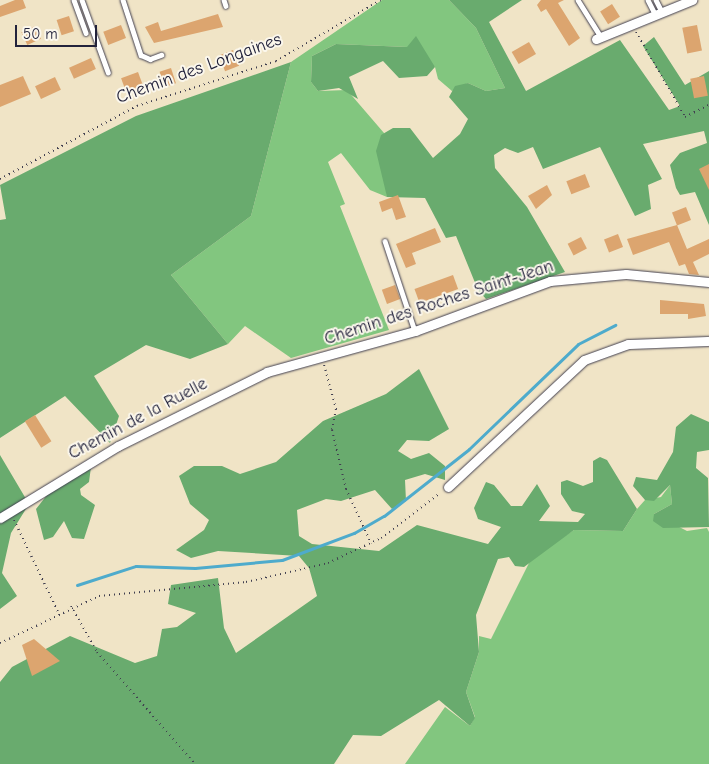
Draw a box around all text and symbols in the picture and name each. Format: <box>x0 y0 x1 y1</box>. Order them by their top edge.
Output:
scale bar <box>18 15 100 47</box>
text: 50 m <box>23 25 58 43</box>
street label: Chemin des Longaines <box>113 29 285 109</box>
street label: Chemin des Roches Saint-Jean <box>322 256 556 350</box>
street label: Chemin de la Ruelle <box>65 373 211 465</box>

